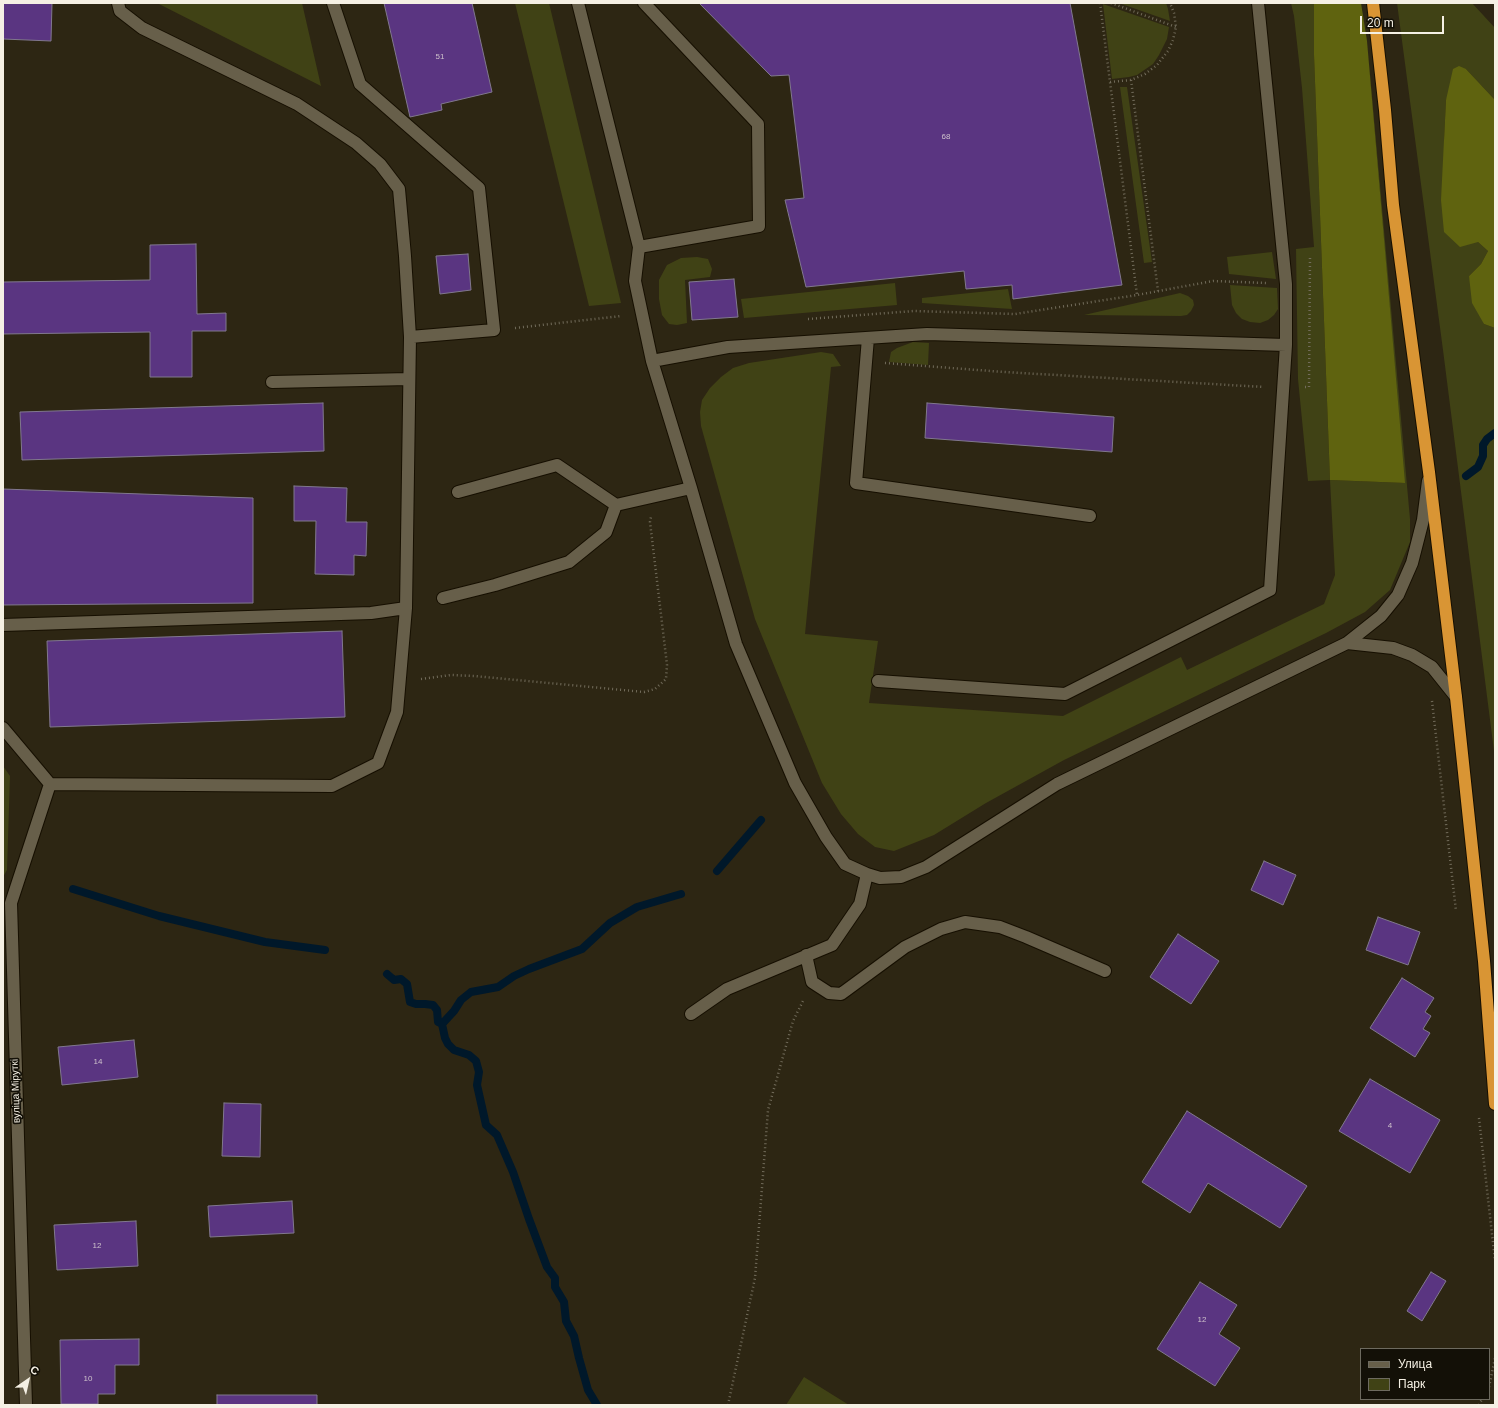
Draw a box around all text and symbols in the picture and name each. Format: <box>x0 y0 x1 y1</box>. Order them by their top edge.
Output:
scale bar <box>1362 8 1446 34</box>
text: 20 m <box>1367 16 1394 30</box>
house number: 51 <box>436 52 444 62</box>
house number: 68 <box>942 132 950 142</box>
house number: 14 <box>94 1057 102 1067</box>
street label: вуліца Міруткі <box>9 1059 23 1123</box>
house number: 4 <box>1388 1121 1392 1131</box>
house number: 12 <box>93 1241 101 1251</box>
house number: 12 <box>1198 1315 1206 1325</box>
legend <box>1360 1348 1490 1400</box>
text: Улица <box>1398 1357 1432 1371</box>
north arrow <box>8 1360 48 1400</box>
text: С <box>28 1363 41 1377</box>
house number: 10 <box>84 1374 92 1384</box>
text: Парк <box>1398 1377 1425 1391</box>

